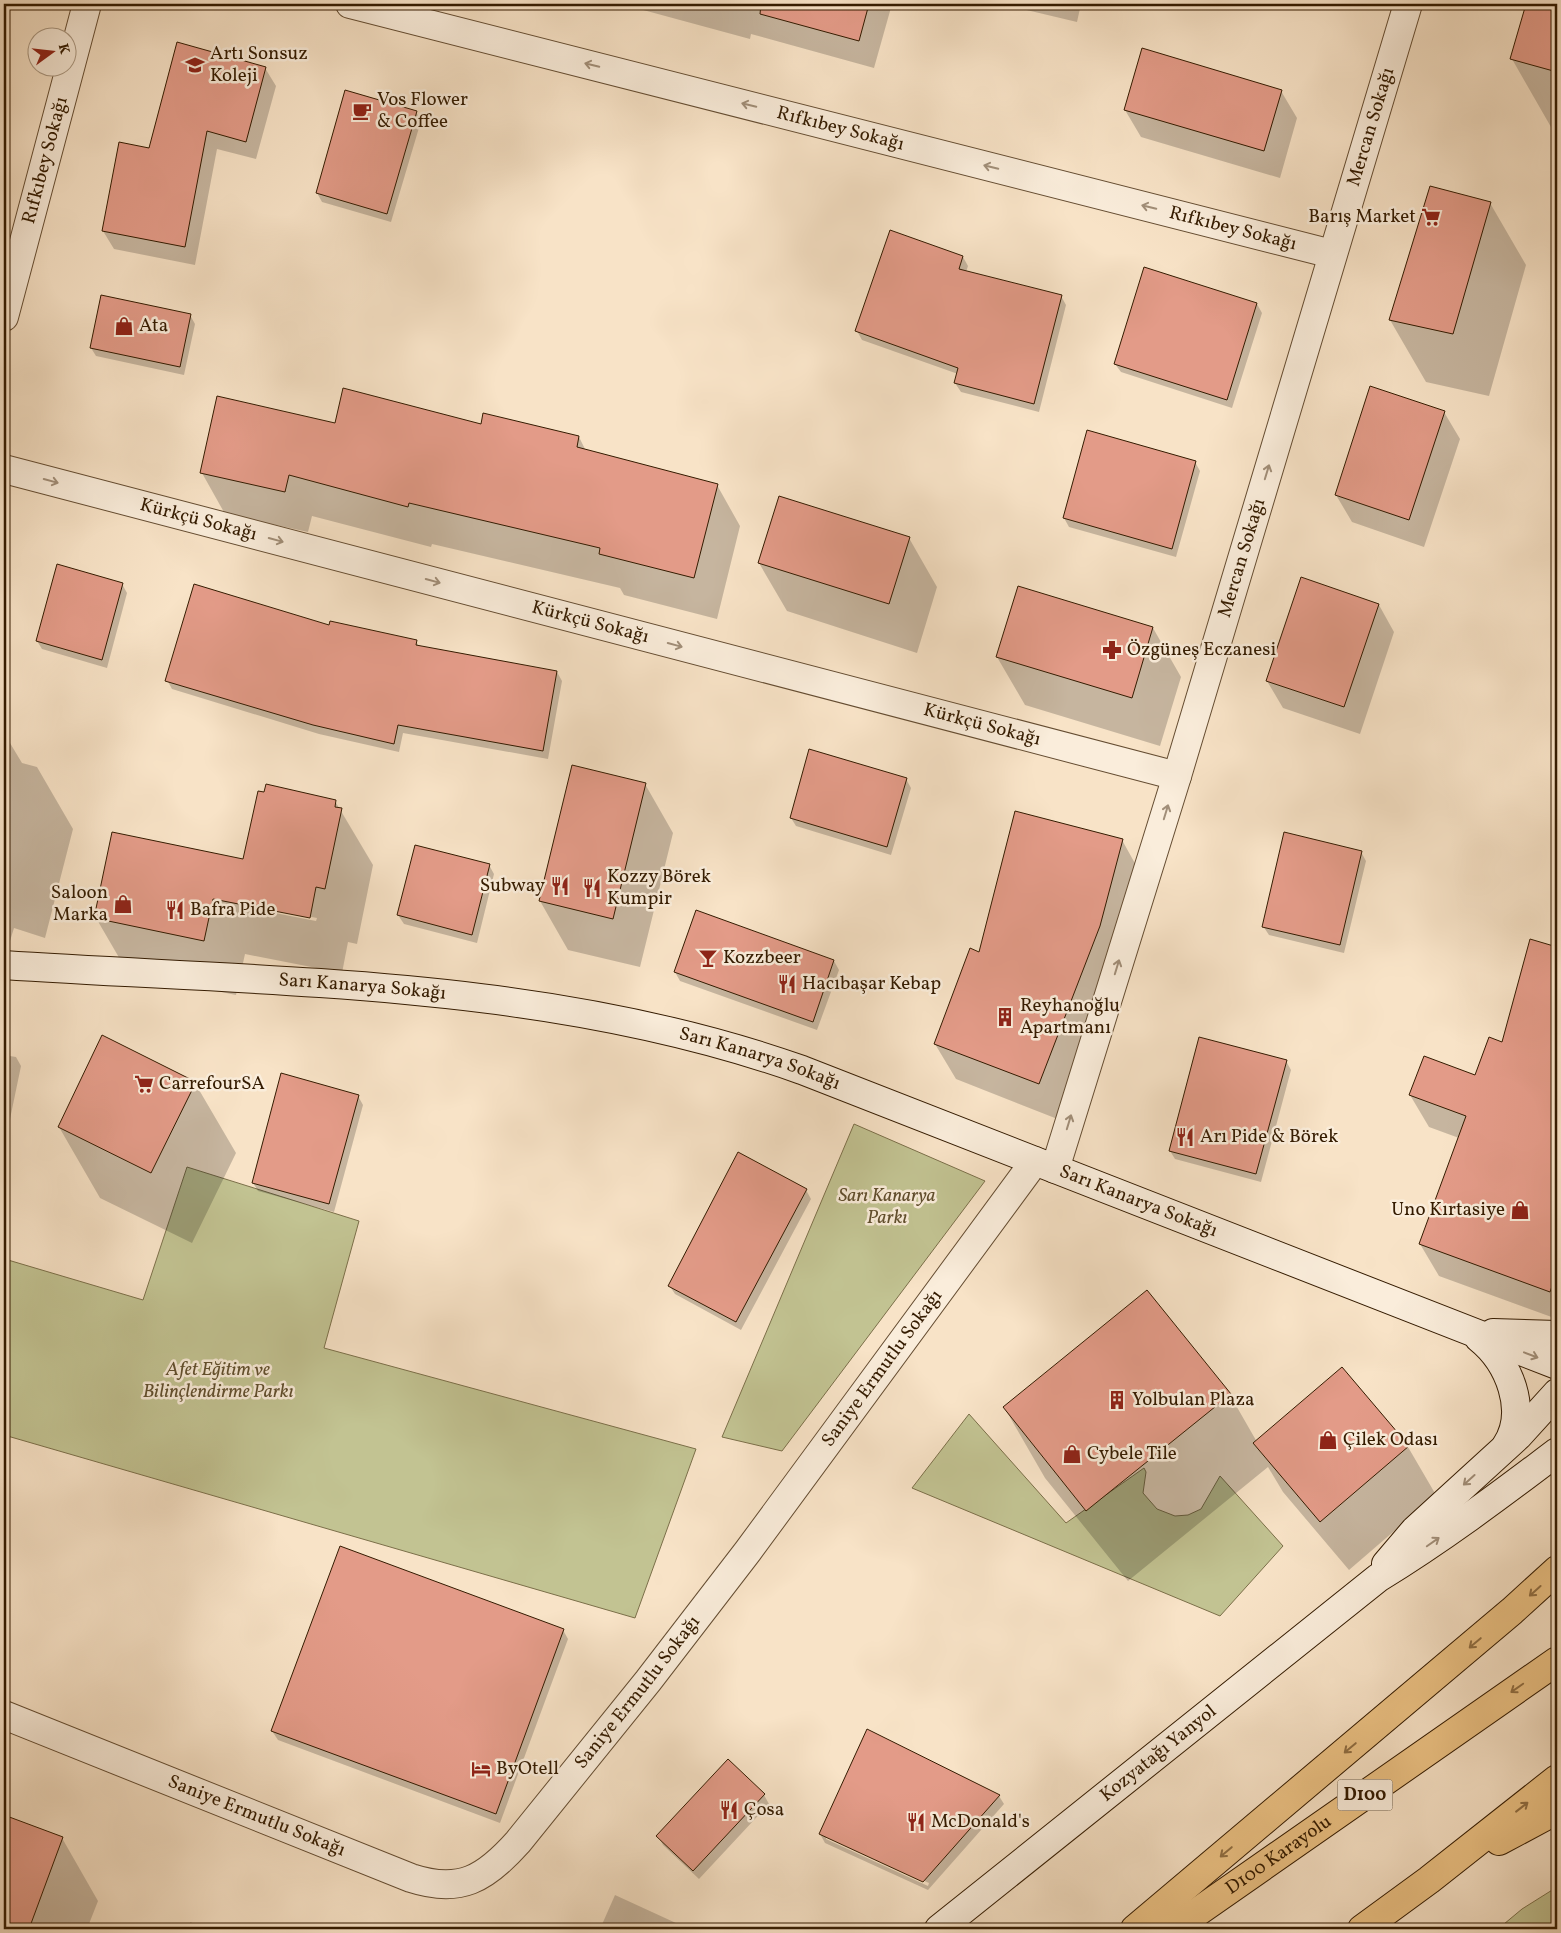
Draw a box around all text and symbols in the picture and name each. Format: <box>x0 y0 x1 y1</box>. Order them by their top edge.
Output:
north arrow <box>28 28 78 78</box>
place label: Artı Sonsuz Koleji <box>210 41 308 89</box>
text: K <box>53 42 74 56</box>
school or university icon: Artı Sonsuz Koleji <box>184 54 206 76</box>
one-way arrow <box>584 60 600 69</box>
street label: Mercan Sokağı <box>1341 64 1401 190</box>
place label: Vos Flower & Coffee <box>377 87 468 135</box>
street label: Rıfkıbey Sokağı <box>16 94 75 227</box>
cafe icon: Vos Flower & Coffee <box>351 100 373 122</box>
one-way arrow <box>742 100 758 110</box>
street label: Rıfkıbey Sokağı <box>774 100 907 158</box>
one-way arrow <box>984 162 1000 171</box>
street label: Rıfkıbey Sokağı <box>1166 200 1300 258</box>
one-way arrow <box>1141 202 1157 211</box>
place label: Barış Market <box>1308 204 1416 230</box>
supermarket icon: Barış Market <box>1420 206 1442 228</box>
place label: Ata <box>139 313 168 339</box>
shop icon: Ata <box>113 315 135 337</box>
one-way arrow <box>1263 464 1272 480</box>
one-way arrow <box>42 477 58 487</box>
street label: Kürkçü Sokağı <box>137 492 260 548</box>
street label: Mercan Sokağı <box>1212 495 1272 621</box>
one-way arrow <box>267 536 283 545</box>
one-way arrow <box>425 577 441 587</box>
street label: Kürkçü Sokağı <box>529 595 652 650</box>
place label: Özgüneş Eczanesi <box>1127 637 1276 663</box>
pharmacy icon: Özgüneş Eczanesi <box>1101 639 1123 661</box>
one-way arrow <box>666 640 682 650</box>
street label: Kürkçü Sokağı <box>921 697 1044 753</box>
one-way arrow <box>1161 804 1171 820</box>
place label: Kozzy Börek Kumpir <box>607 864 711 912</box>
place label: Subway <box>480 873 545 899</box>
restaurant icon: Subway <box>549 875 571 897</box>
restaurant icon: Kozzy Börek Kumpir <box>581 877 603 899</box>
place label: Saloon Marka <box>51 880 108 928</box>
shop icon: Saloon Marka <box>112 893 134 915</box>
place label: Bafra Pide <box>190 897 276 923</box>
restaurant icon: Bafra Pide <box>164 899 186 921</box>
place label: Kozzbeer <box>723 945 801 971</box>
bar icon: Kozzbeer <box>697 947 719 969</box>
one-way arrow <box>1113 959 1123 975</box>
street label: Sarı Kanarya Sokağı <box>278 967 448 1007</box>
place label: Hacıbaşar Kebap <box>802 971 941 997</box>
restaurant icon: Hacıbaşar Kebap <box>776 973 798 995</box>
place label: Reyhanoğlu Apartmanı <box>1020 993 1120 1041</box>
building icon: Reyhanoğlu Apartmanı <box>994 1006 1016 1028</box>
street label: Sarı Kanarya Sokağı <box>676 1021 844 1097</box>
place label: CarrefourSA <box>159 1071 265 1097</box>
supermarket icon: CarrefourSA <box>133 1073 155 1095</box>
one-way arrow <box>1065 1115 1075 1131</box>
place label: Arı Pide & Börek <box>1200 1124 1338 1150</box>
restaurant icon: Arı Pide & Börek <box>1174 1126 1196 1148</box>
street label: Sarı Kanarya Sokağı <box>1055 1159 1222 1244</box>
park label: Sarı Kanarya Parkı <box>838 1183 936 1231</box>
place label: Uno Kırtasiye <box>1391 1197 1505 1223</box>
shop icon: Uno Kırtasiye <box>1509 1199 1531 1221</box>
street label: Saniye Ermutlu Sokağı <box>816 1284 949 1452</box>
one-way arrow <box>1523 1351 1538 1360</box>
park label: Afet Eğitim ve Bilinçlendirme Parkı <box>143 1357 294 1405</box>
place label: Yolbulan Plaza <box>1132 1387 1254 1413</box>
building icon: Yolbulan Plaza <box>1106 1389 1128 1411</box>
place label: Çilek Odası <box>1343 1427 1438 1453</box>
shop icon: Çilek Odası <box>1317 1429 1339 1451</box>
place label: Cybele Tile <box>1087 1441 1177 1467</box>
shop icon: Cybele Tile <box>1061 1443 1083 1465</box>
one-way arrow <box>1463 1474 1476 1485</box>
one-way arrow <box>1426 1537 1440 1547</box>
one-way arrow <box>1528 1585 1541 1597</box>
street label: Saniye Ermutlu Sokağı <box>569 1610 707 1775</box>
one-way arrow <box>1468 1637 1481 1648</box>
one-way arrow <box>1510 1683 1524 1693</box>
street label: Kozyatağı Yanyol <box>1095 1699 1223 1808</box>
one-way arrow <box>1344 1742 1357 1753</box>
place label: ByOtell <box>496 1756 559 1782</box>
hotel icon: ByOtell <box>470 1758 492 1780</box>
street label: Saniye Ermutlu Sokağı <box>164 1769 350 1864</box>
road number: D100 <box>1338 1780 1392 1810</box>
place label: Çosa <box>744 1797 784 1823</box>
restaurant icon: Çosa <box>718 1799 740 1821</box>
one-way arrow <box>1515 1801 1528 1812</box>
place label: McDonald's <box>931 1809 1030 1835</box>
street label: D100 Karayolu <box>1221 1809 1337 1901</box>
restaurant icon: McDonald's <box>905 1811 927 1833</box>
one-way arrow <box>1220 1847 1233 1858</box>

